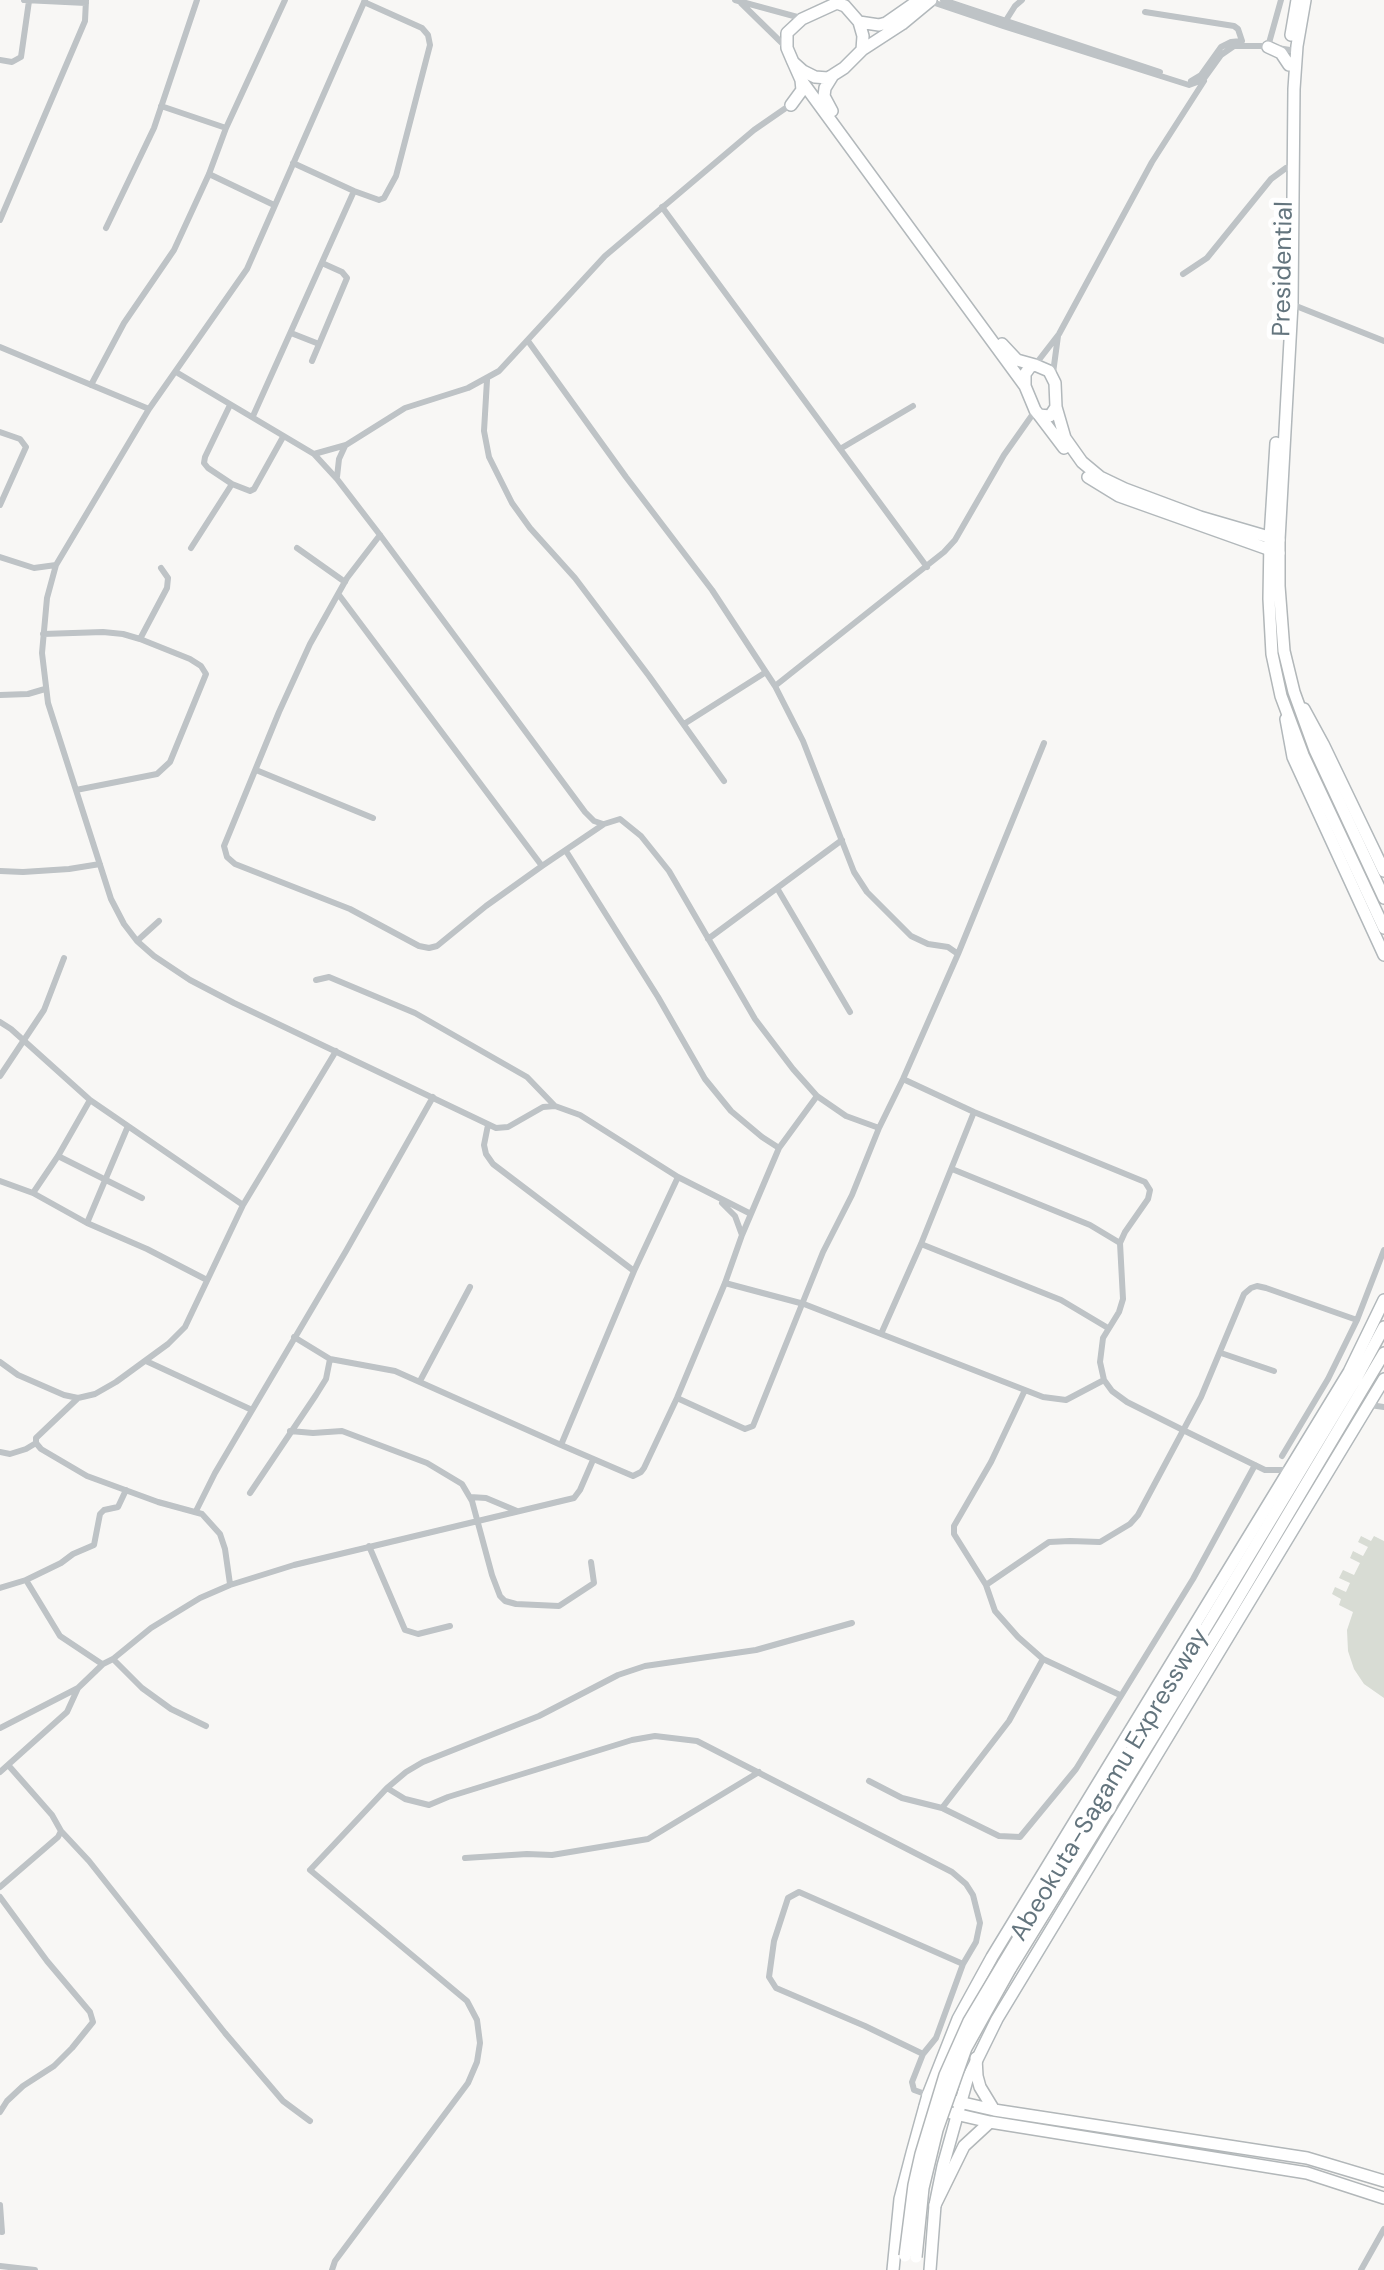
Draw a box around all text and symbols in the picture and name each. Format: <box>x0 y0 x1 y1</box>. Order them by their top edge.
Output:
street label: Presidential <box>1268 201 1300 337</box>
street label: Abeokuta-Sagamu Expressway <box>1005 1623 1215 1947</box>

